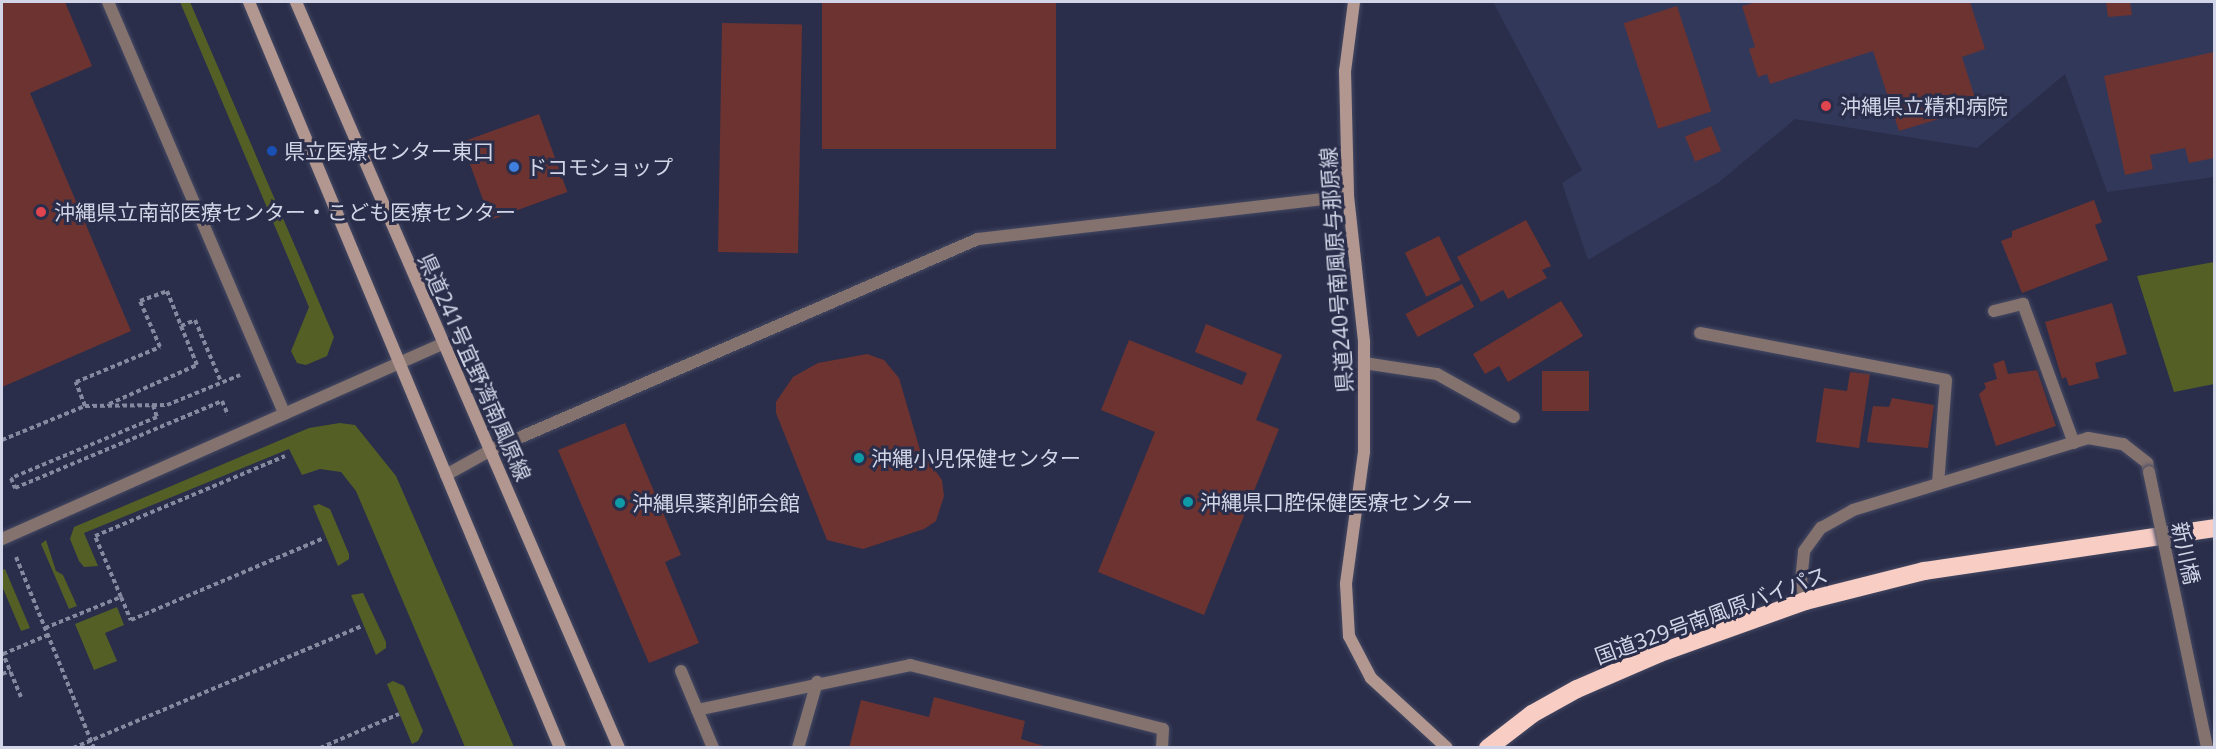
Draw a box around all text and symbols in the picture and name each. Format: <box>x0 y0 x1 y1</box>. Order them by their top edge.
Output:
place label: 沖縄県立精和病院 <box>1840 93 2008 119</box>
marker: 沖縄県立精和病院 <box>1817 97 1835 115</box>
place label: 県立医療センター東口 <box>284 138 494 164</box>
marker: 県立医療センター東口 <box>265 144 279 158</box>
street label: 県道240号南風原与那原線 <box>1315 146 1357 394</box>
place label: ドコモショップ <box>526 154 673 180</box>
marker: ドコモショップ <box>507 160 521 174</box>
place label: 沖縄県立南部医療センター・こども医療センター <box>54 199 516 225</box>
marker: 沖縄県立南部医療センター・こども医療センター <box>32 203 50 221</box>
street label: 県道241号宜野湾南風原線 <box>413 249 537 485</box>
place label: 沖縄小児保健センター <box>871 445 1081 471</box>
marker: 沖縄小児保健センター <box>852 451 866 465</box>
place label: 沖縄県口腔保健医療センター <box>1200 489 1473 515</box>
place label: 沖縄県薬剤師会館 <box>632 490 800 516</box>
marker: 沖縄県口腔保健医療センター <box>1181 495 1195 509</box>
marker: 沖縄県薬剤師会館 <box>613 496 627 510</box>
street label: 新川橋 <box>2167 520 2205 586</box>
street label: 国道329号南風原バイパス <box>1591 561 1831 669</box>

